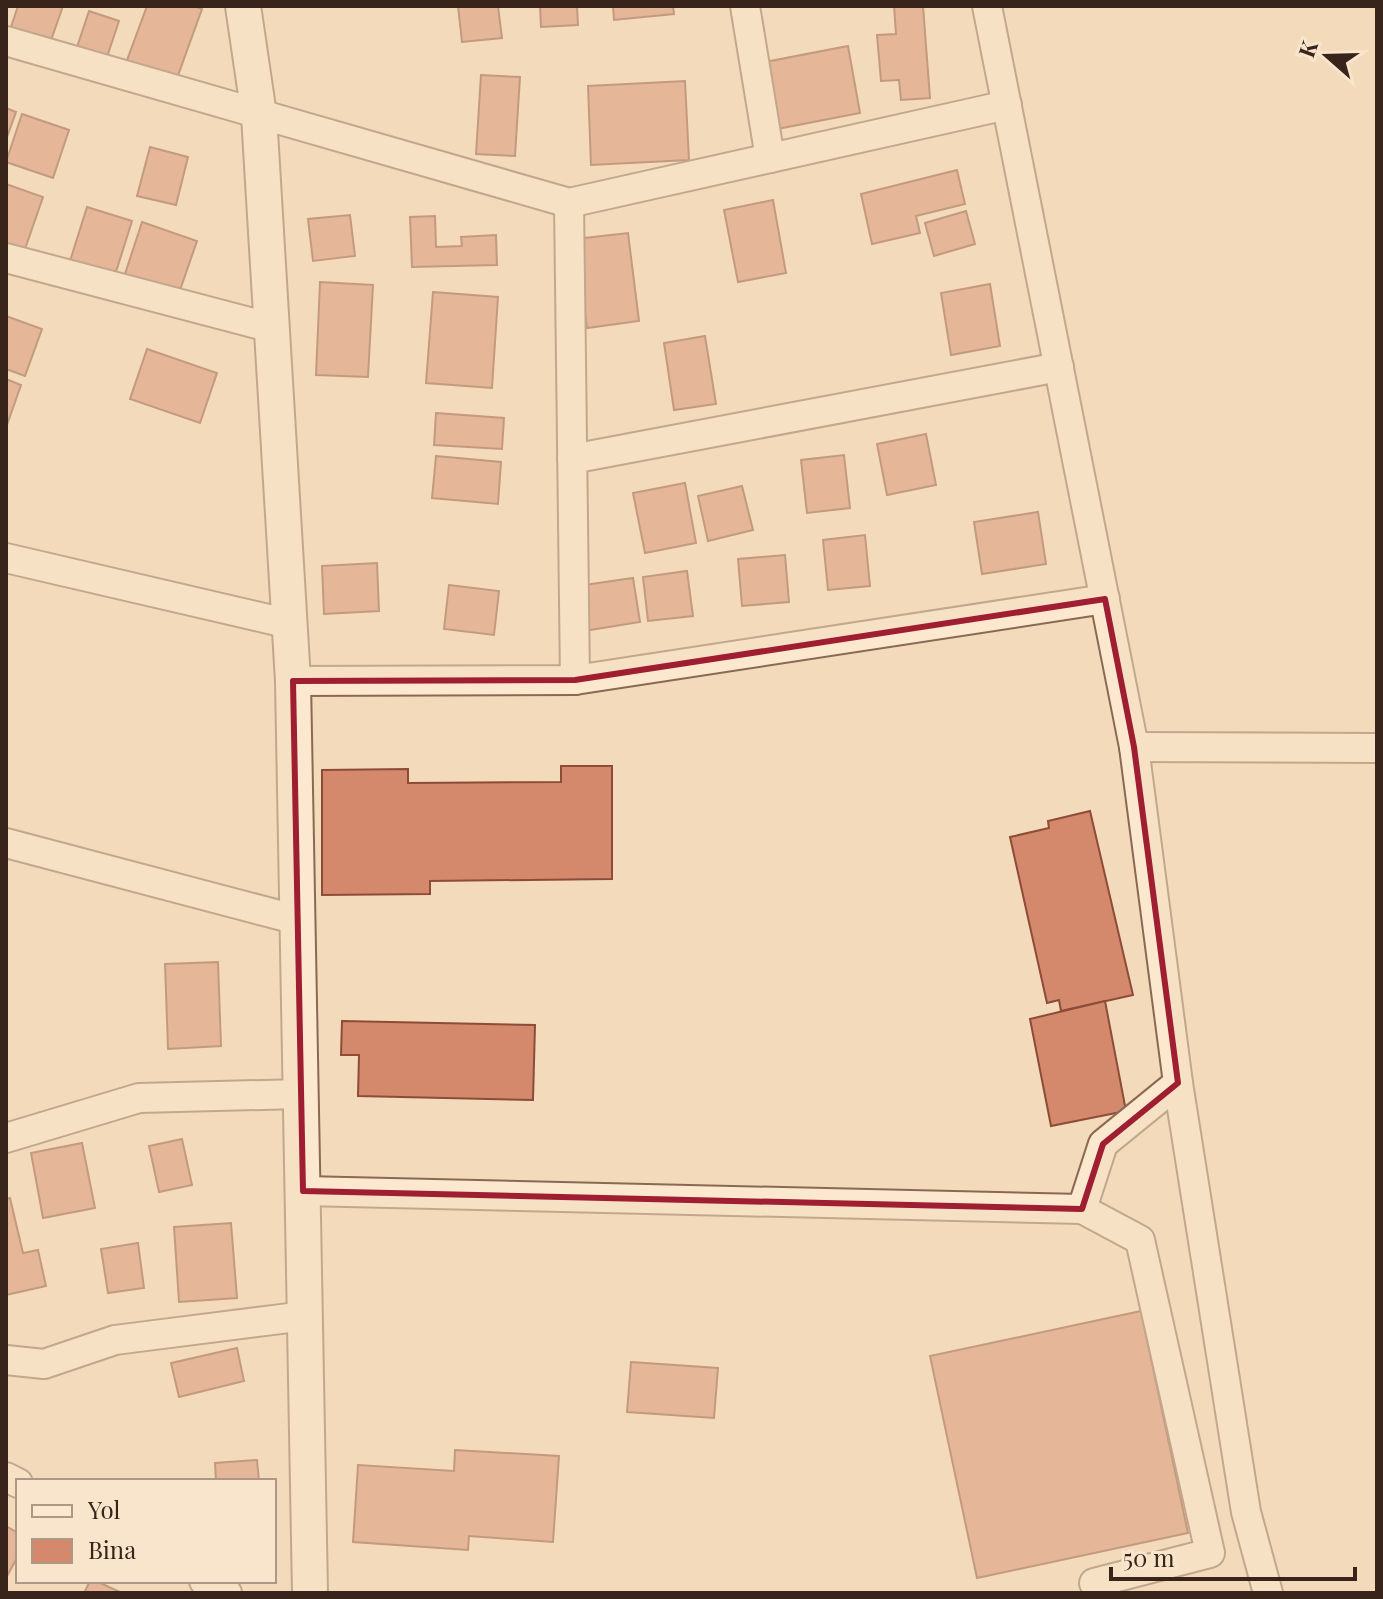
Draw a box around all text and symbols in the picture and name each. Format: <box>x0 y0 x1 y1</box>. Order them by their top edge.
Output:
north arrow <box>1287 16 1367 96</box>
text: K <box>1290 36 1324 61</box>
legend <box>16 1479 276 1583</box>
text: Yol <box>87 1493 120 1525</box>
scale bar <box>1111 1531 1355 1581</box>
text: Bina <box>88 1533 136 1565</box>
text: 50 m <box>1123 1541 1175 1573</box>

